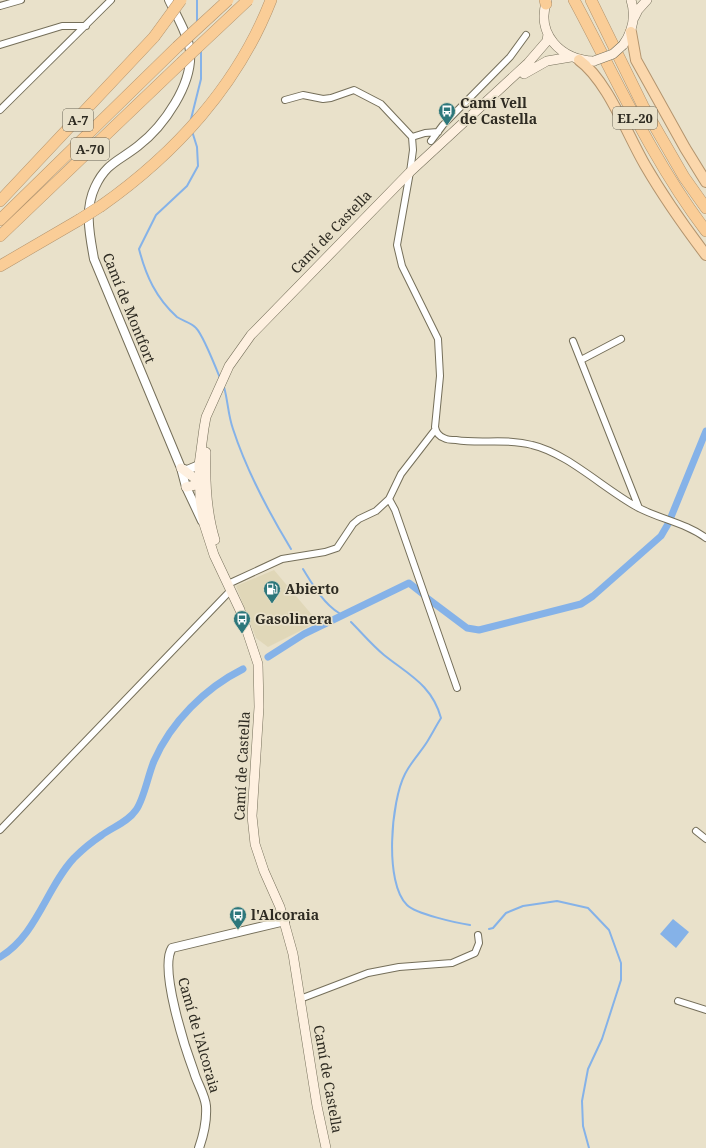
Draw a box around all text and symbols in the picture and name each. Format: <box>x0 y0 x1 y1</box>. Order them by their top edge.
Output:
place label: Camí Vell de Castella <box>460 93 537 128</box>
bus stop icon: Camí Vell de Castella <box>437 101 457 126</box>
road number: EL-20 <box>613 107 657 129</box>
road number: A-7 <box>63 109 93 131</box>
road number: A-70 <box>71 138 109 160</box>
street label: Camí de Castella <box>286 186 376 278</box>
street label: Camí de Montfort <box>99 250 160 366</box>
fuel station icon: Abierto <box>262 579 282 604</box>
place label: Abierto <box>285 579 339 598</box>
bus stop icon: Gasolinera <box>232 609 252 634</box>
place label: Gasolinera <box>255 609 332 628</box>
street label: Camí de Castella <box>229 711 254 821</box>
bus stop icon: l'Alcoraia <box>228 905 248 930</box>
place label: l'Alcoraia <box>251 905 319 924</box>
street label: Camí de l'Alcoraia <box>174 975 225 1095</box>
street label: Camí de Castella <box>310 1023 347 1135</box>

